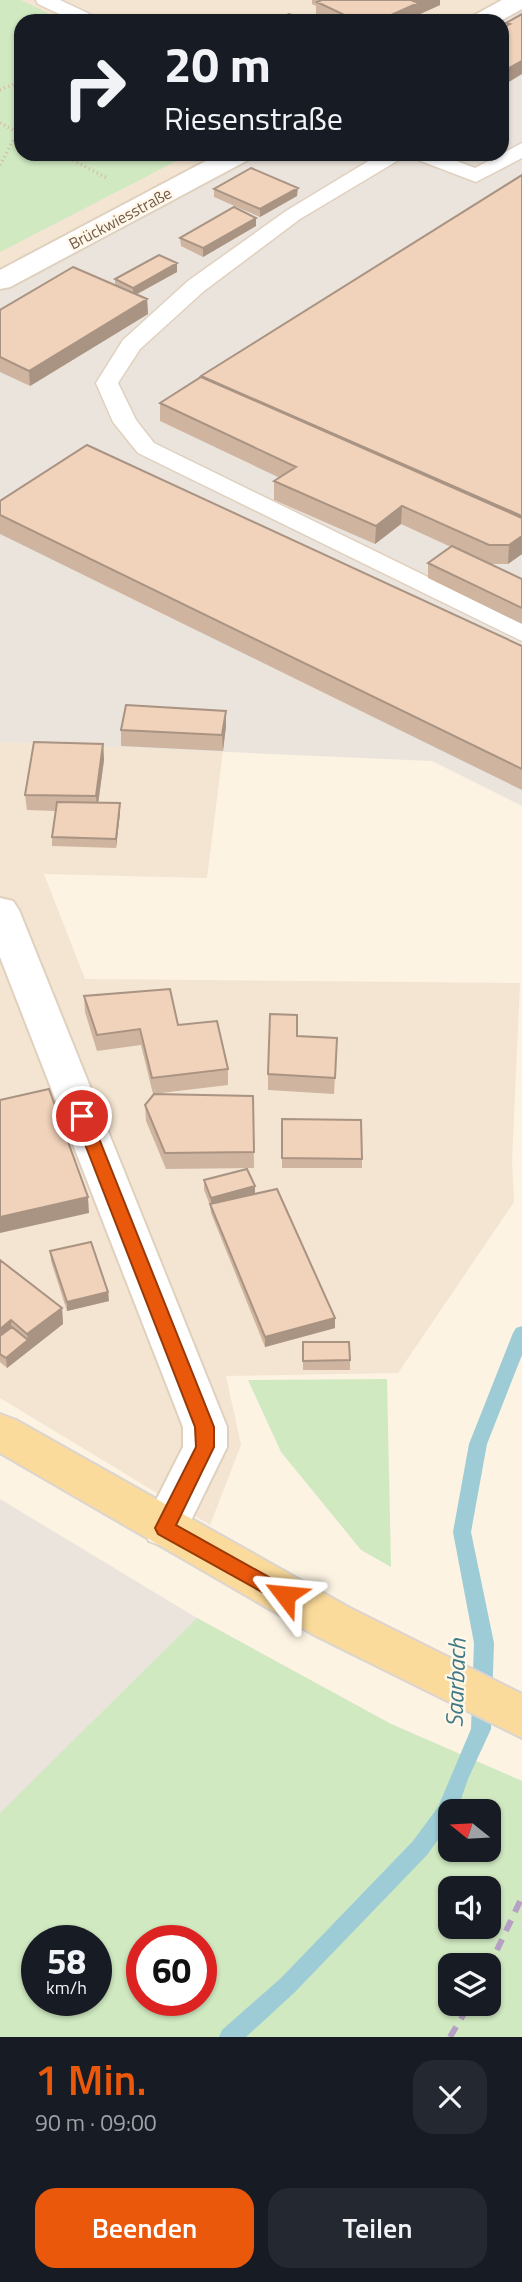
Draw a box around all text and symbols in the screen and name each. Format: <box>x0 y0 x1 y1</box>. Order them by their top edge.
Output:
text: 20 m <box>164 26 271 101</box>
icon: right <box>49 42 140 133</box>
text: Riesenstraße <box>164 94 343 142</box>
street label: Brückwiesstraße <box>64 181 176 255</box>
pin <box>52 1086 112 1146</box>
icon: arrive <box>63 1097 101 1135</box>
position arrow <box>248 1558 322 1632</box>
water label: Saarbach <box>435 1637 475 1728</box>
north arrow <box>438 1799 500 1862</box>
map controls <box>438 1799 501 2016</box>
button: sound <box>438 1876 501 1939</box>
speed limit sign: 60 <box>126 1925 217 2016</box>
text: 58 <box>47 1934 86 1988</box>
button: layers <box>438 1953 501 2016</box>
text: km/h <box>46 1974 87 2001</box>
text: 1 Min. <box>35 2047 147 2111</box>
button: close <box>413 2060 487 2134</box>
text: 90 m · 09:00 <box>35 2105 157 2140</box>
button: Beenden <box>35 2188 254 2268</box>
button: Teilen <box>268 2188 487 2268</box>

